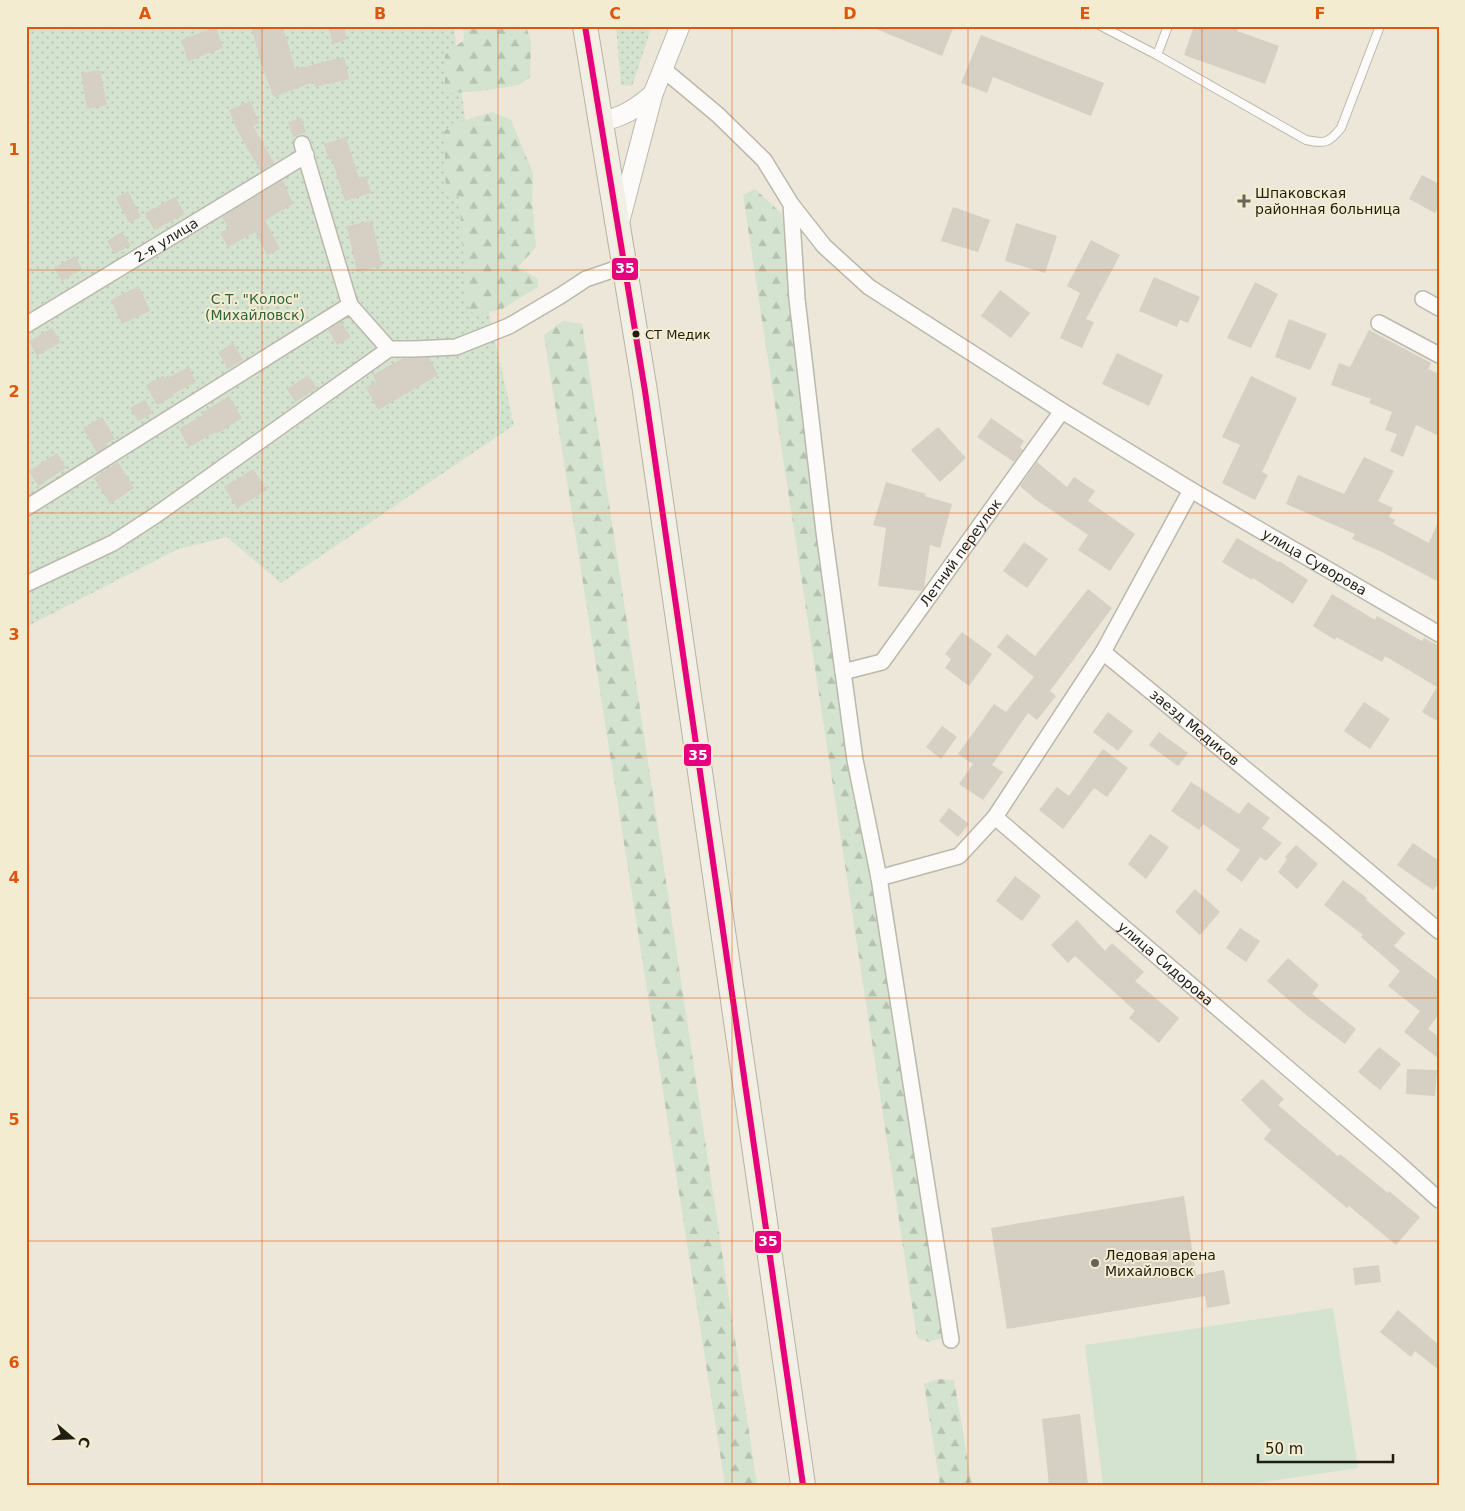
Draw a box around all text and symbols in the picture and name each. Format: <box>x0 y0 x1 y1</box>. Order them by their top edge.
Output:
text: A <box>139 4 152 23</box>
text: B <box>374 4 386 23</box>
text: C <box>609 4 621 23</box>
text: D <box>843 4 857 23</box>
text: E <box>1080 4 1090 23</box>
text: F <box>1315 4 1325 23</box>
text: 1 <box>8 140 20 159</box>
place label: Шпаковская районная больница <box>1255 185 1401 217</box>
marker: Шпаковская районная больница <box>1237 194 1251 208</box>
street label: 2-я улица <box>132 215 201 265</box>
line badge: 35 <box>611 257 639 281</box>
text: 35 <box>615 260 635 276</box>
park label: С.Т. "Колос" (Михайловск) <box>205 291 305 323</box>
place label: СТ Медик <box>645 327 711 342</box>
marker: СТ Медик <box>631 329 641 339</box>
text: 2 <box>8 382 20 401</box>
street label: Летний переулок <box>917 496 1005 609</box>
street label: улица Суворова <box>1260 525 1370 598</box>
text: 3 <box>8 625 20 644</box>
street label: заезд Медиков <box>1147 686 1243 769</box>
line badge: 35 <box>683 743 712 767</box>
text: 35 <box>688 747 708 763</box>
text: 4 <box>8 868 20 887</box>
street label: улица Сидорова <box>1115 918 1217 1009</box>
text: 5 <box>8 1110 20 1129</box>
line badge: 35 <box>754 1230 782 1254</box>
text: 35 <box>758 1233 778 1249</box>
place label: Ледовая арена Михайловск <box>1105 1247 1216 1279</box>
marker: Ледовая арена Михайловск <box>1089 1257 1101 1269</box>
text: 6 <box>8 1353 20 1372</box>
north arrow <box>48 1414 98 1464</box>
scale bar <box>1258 1431 1392 1463</box>
text: С <box>75 1435 94 1450</box>
text: 50 m <box>1265 1440 1303 1458</box>

